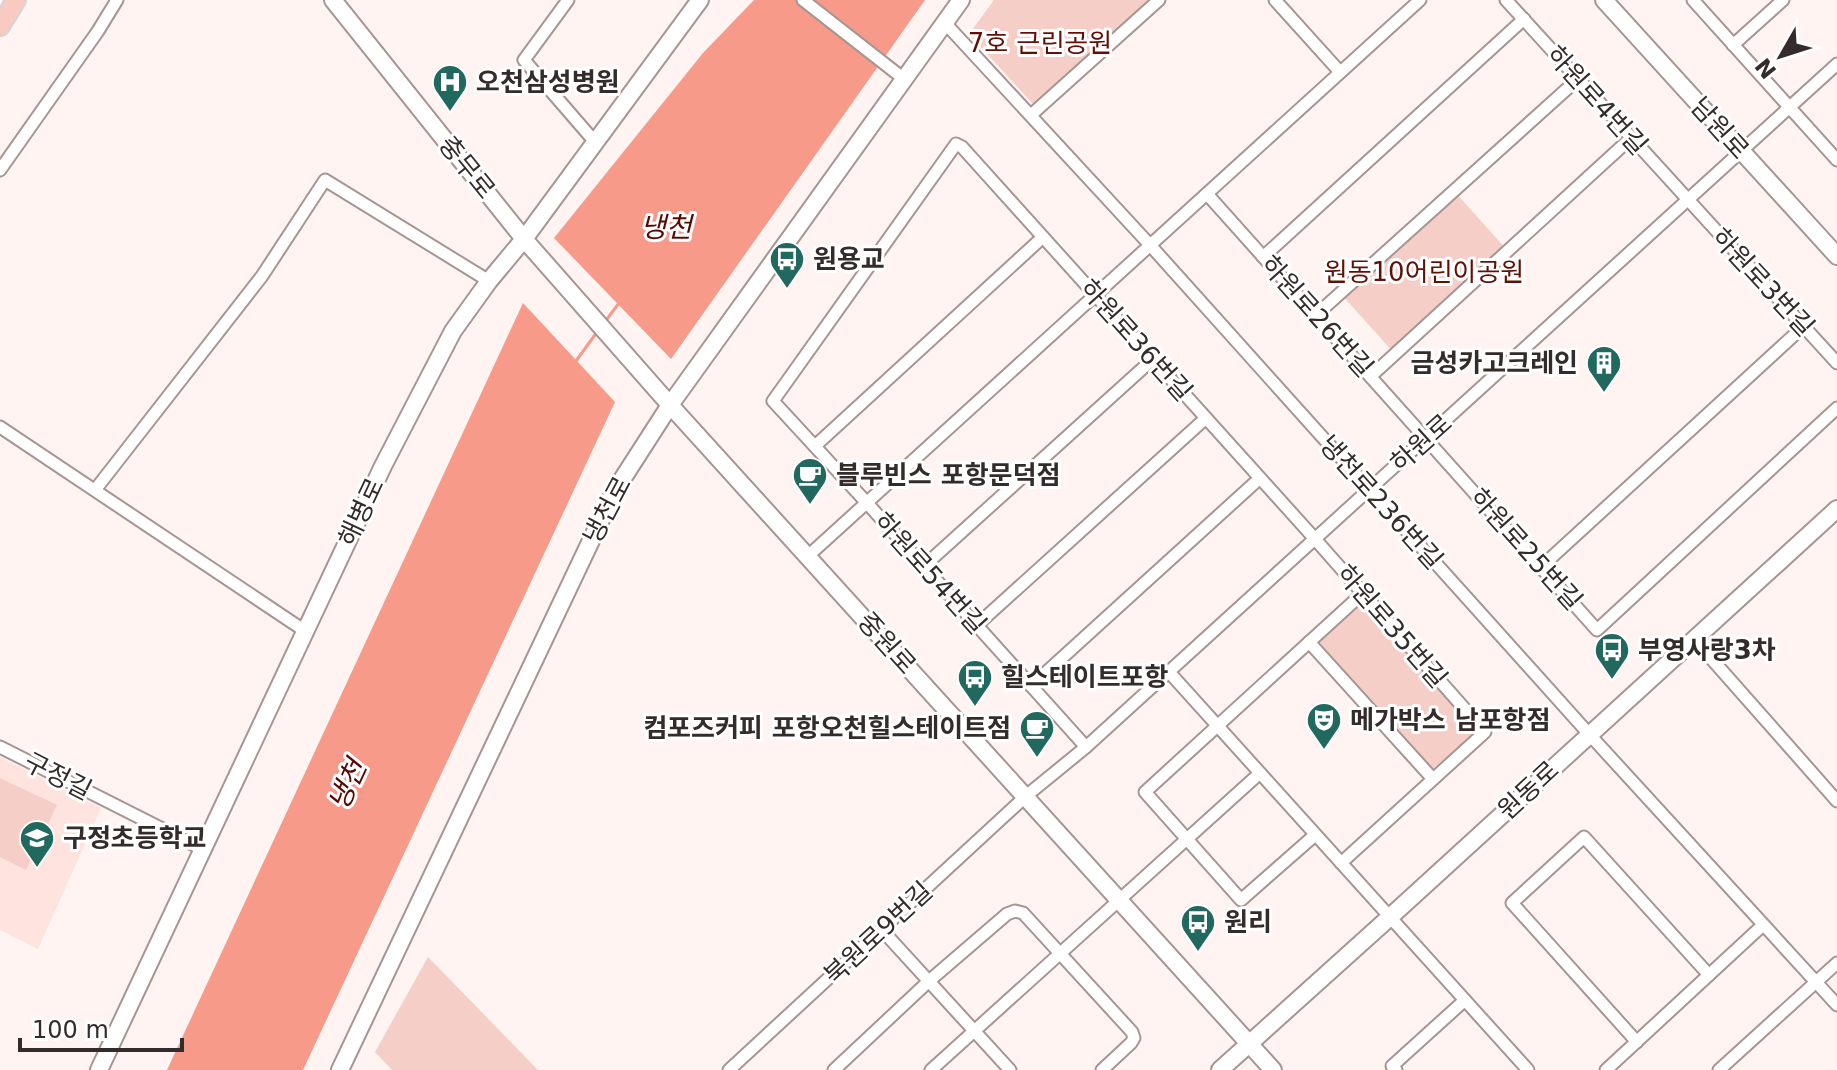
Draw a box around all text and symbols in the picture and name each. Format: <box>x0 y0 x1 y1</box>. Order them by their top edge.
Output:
north arrow <box>1741 16 1821 96</box>
park label: 7호 근린공원 <box>968 28 1112 58</box>
street label: 하원로4번길 <box>1540 39 1654 161</box>
text: N <box>1750 53 1781 83</box>
hospital icon: 오천삼성병원 <box>431 63 469 113</box>
place label: 오천삼성병원 <box>476 67 620 97</box>
street label: 남원로 <box>1685 91 1755 165</box>
street label: 충무로 <box>433 130 501 204</box>
water label: 냉천 <box>640 211 695 244</box>
street label: 하원로3번길 <box>1706 222 1820 342</box>
bus stop icon: 원용교 <box>768 240 806 290</box>
place label: 원용교 <box>813 244 885 274</box>
street label: 하원로26번길 <box>1255 249 1379 383</box>
park label: 원동10어린이공원 <box>1324 257 1524 287</box>
street label: 하원로36번길 <box>1074 273 1198 407</box>
building icon: 금성카고크레인 <box>1585 344 1623 394</box>
place label: 금성카고크레인 <box>1411 348 1578 378</box>
street label: 하원로 <box>1384 408 1458 478</box>
street label: 냉천로236번길 <box>1313 429 1449 575</box>
cafe icon: 블루빈스 포항문덕점 <box>791 456 829 506</box>
place label: 블루빈스 포항문덕점 <box>836 460 1060 490</box>
street label: 냉천로 <box>577 471 637 549</box>
street label: 해병로 <box>332 473 390 551</box>
street label: 하원로25번길 <box>1464 482 1588 616</box>
street label: 하원로54번길 <box>868 506 992 640</box>
street label: 하원로35번길 <box>1331 559 1453 693</box>
street label: 중원로 <box>852 606 922 680</box>
bus stop icon: 부영사랑3차 <box>1593 631 1631 681</box>
place label: 부영사랑3차 <box>1638 635 1776 665</box>
bus stop icon: 힐스테이트포항 <box>956 658 994 708</box>
place label: 힐스테이트포항 <box>1001 662 1169 692</box>
theatre icon: 메가박스 남포항점 <box>1305 701 1343 751</box>
place label: 메가박스 남포항점 <box>1350 705 1550 735</box>
cafe icon: 컴포즈커피 포항오천힐스테이트점 <box>1018 709 1056 759</box>
place label: 컴포즈커피 포항오천힐스테이트점 <box>643 713 1011 743</box>
street label: 구정길 <box>19 746 97 806</box>
water label: 냉천 <box>322 752 375 816</box>
street label: 원동로 <box>1492 755 1564 825</box>
school or university icon: 구정초등학교 <box>18 819 56 869</box>
place label: 구정초등학교 <box>63 823 207 853</box>
street label: 북원로9번길 <box>818 876 938 990</box>
bus stop icon: 원리 <box>1179 903 1217 953</box>
place label: 원리 <box>1224 907 1272 937</box>
scale bar <box>20 1002 182 1052</box>
text: 100 m <box>32 1016 109 1044</box>

